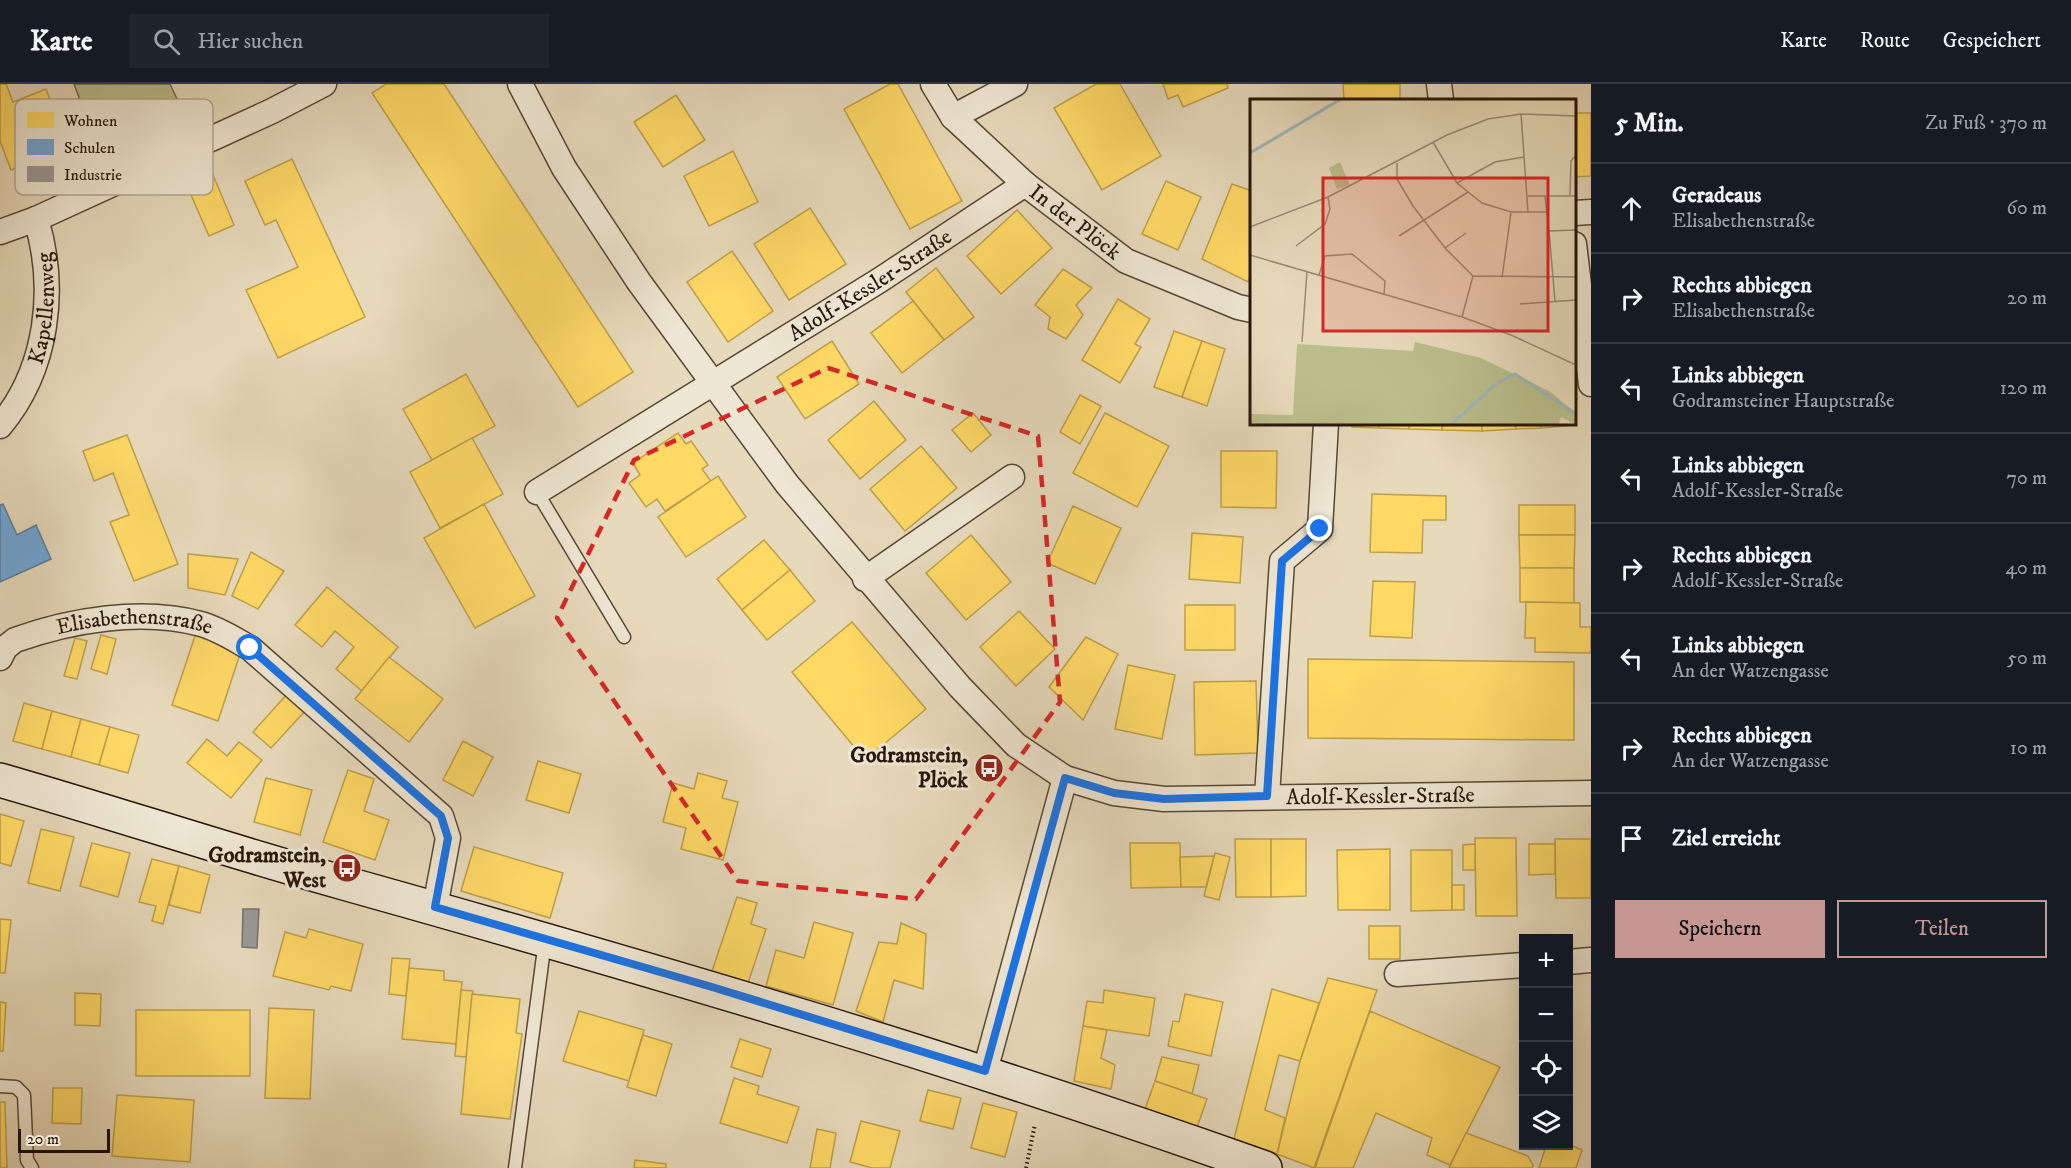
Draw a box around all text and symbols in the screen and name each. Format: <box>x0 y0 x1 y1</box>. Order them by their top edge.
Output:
search box <box>129 14 549 68</box>
text: Karte <box>30 24 93 59</box>
icon: search <box>150 25 183 58</box>
text: Hier suchen <box>198 28 303 55</box>
text: Karte <box>1780 28 1827 54</box>
text: Route <box>1860 28 1910 54</box>
text: Gespeichert <box>1943 28 2041 54</box>
legend <box>15 99 213 195</box>
inset map <box>1250 99 1576 424</box>
text: 5 Min. <box>1615 107 1684 140</box>
text: Wohnen <box>63 111 118 131</box>
text: Zu Fuß · 370 m <box>1925 111 2047 136</box>
text: Schulen <box>64 138 116 158</box>
text: Industrie <box>64 165 122 185</box>
street label: In der Plöck <box>1024 179 1127 266</box>
text: Geradeaus <box>1672 182 1761 209</box>
icon: ahead <box>1615 192 1648 225</box>
text: 60 m <box>2007 196 2047 221</box>
text: Elisabethenstraße <box>1672 209 1815 234</box>
street label: Adolf-Kessler-Straße <box>783 223 957 347</box>
street label: Kapellenweg <box>22 251 60 368</box>
text: Rechts abbiegen <box>1672 272 1812 299</box>
icon: right <box>1615 282 1648 315</box>
text: 20 m <box>2007 286 2047 311</box>
text: Elisabethenstraße <box>1672 299 1815 324</box>
text: Links abbiegen <box>1672 362 1804 389</box>
icon: left <box>1615 372 1648 405</box>
text: 120 m <box>2000 376 2047 401</box>
text: Godramsteiner Hauptstraße <box>1672 389 1894 414</box>
text: Links abbiegen <box>1672 452 1804 479</box>
icon: left <box>1615 462 1648 495</box>
text: 70 m <box>2006 466 2047 491</box>
text: Adolf-Kessler-Straße <box>1672 479 1843 504</box>
route end <box>1306 515 1332 541</box>
text: Rechts abbiegen <box>1672 542 1812 569</box>
icon: right <box>1615 552 1648 585</box>
text: 40 m <box>2005 556 2047 581</box>
text: Adolf-Kessler-Straße <box>1672 569 1843 594</box>
street label: Elisabethenstraße <box>53 603 216 641</box>
text: Links abbiegen <box>1672 632 1804 659</box>
route start <box>236 634 262 660</box>
icon: left <box>1615 642 1648 675</box>
text: 50 m <box>2007 646 2047 671</box>
text: An der Watzengasse <box>1672 659 1829 684</box>
text: Rechts abbiegen <box>1672 722 1812 749</box>
icon: right <box>1615 732 1648 765</box>
text: 10 m <box>2010 736 2047 761</box>
place label: Godramstein, Plöck <box>850 742 969 794</box>
text: An der Watzengasse <box>1672 749 1829 774</box>
bus stop icon: Godramstein, Plöck <box>973 752 1005 784</box>
street label: Adolf-Kessler-Straße <box>1286 781 1475 811</box>
icon: arrive <box>1615 822 1648 855</box>
text: Ziel erreicht <box>1672 825 1780 852</box>
place label: Godramstein, West <box>208 842 326 894</box>
bus stop icon: Godramstein, West <box>331 852 363 884</box>
button: Speichern <box>1615 900 1825 958</box>
button: Teilen <box>1837 900 2047 958</box>
map controls <box>1519 934 1573 1150</box>
button: + <box>1519 934 1573 988</box>
button: − <box>1519 988 1573 1042</box>
button: locate <box>1519 1042 1573 1096</box>
button: layers <box>1519 1096 1573 1150</box>
scale bar <box>18 1126 110 1154</box>
text: 20 m <box>27 1129 59 1149</box>

